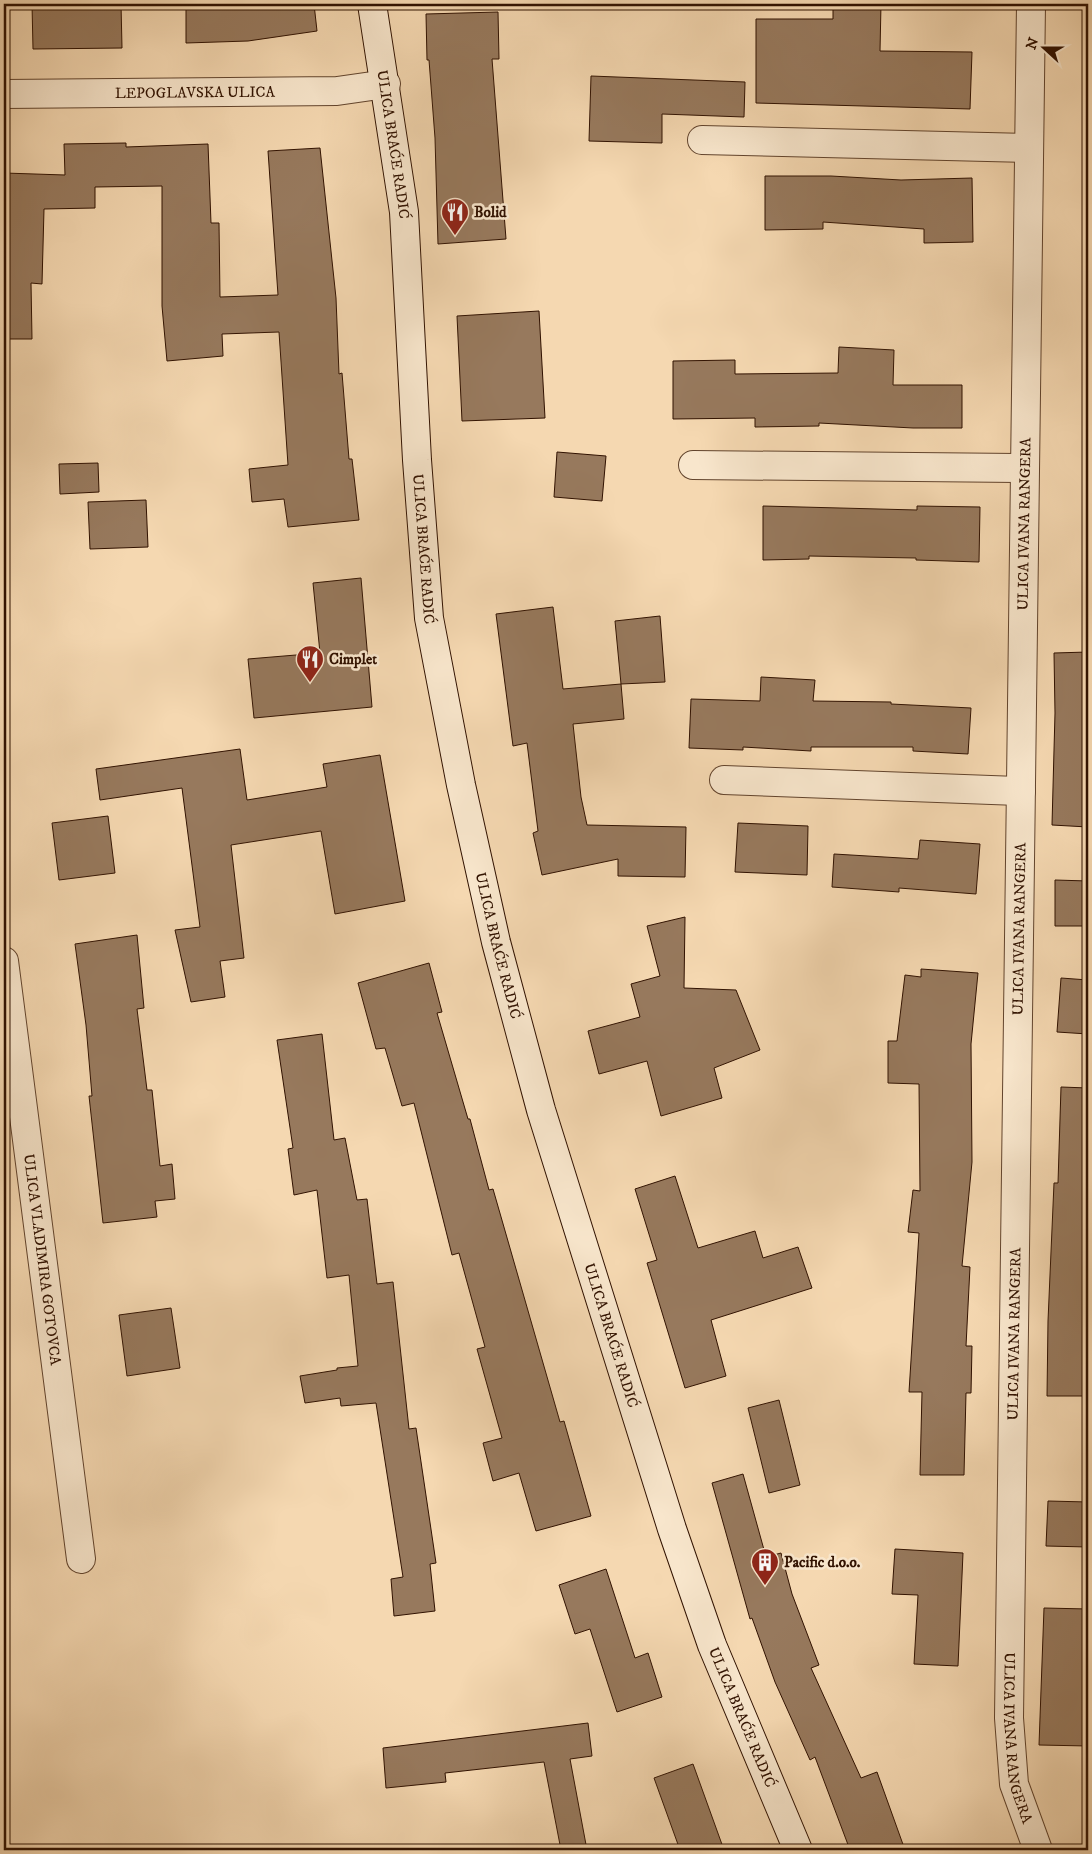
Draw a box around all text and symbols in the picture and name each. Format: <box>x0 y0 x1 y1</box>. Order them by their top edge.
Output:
north arrow <box>1020 22 1070 72</box>
text: N <box>1022 35 1043 52</box>
street label: ULICA BRAĆE RADIĆ <box>372 69 414 219</box>
street label: LEPOGLAVSKA ULICA <box>115 83 276 103</box>
restaurant icon: Bolid <box>440 197 470 236</box>
place label: Bolid <box>474 203 507 222</box>
street label: ULICA IVANA RANGERA <box>1013 437 1036 611</box>
street label: ULICA BRAĆE RADIĆ <box>408 473 440 626</box>
restaurant icon: Cimplet <box>295 644 325 683</box>
place label: Cimplet <box>329 650 377 669</box>
street label: ULICA IVANA RANGERA <box>1008 842 1031 1016</box>
street label: ULICA BRAĆE RADIĆ <box>471 870 526 1021</box>
street label: ULICA VLADIMIRA GOTOVCA <box>19 1153 65 1367</box>
street label: ULICA IVANA RANGERA <box>1003 1247 1026 1421</box>
street label: ULICA BRAĆE RADIĆ <box>579 1261 643 1410</box>
building icon: Pacific d.o.o. <box>750 1547 780 1586</box>
place label: Pacific d.o.o. <box>784 1553 861 1572</box>
street label: ULICA BRAĆE RADIĆ <box>704 1644 781 1790</box>
street label: ULICA IVANA RANGERA <box>999 1652 1037 1827</box>

